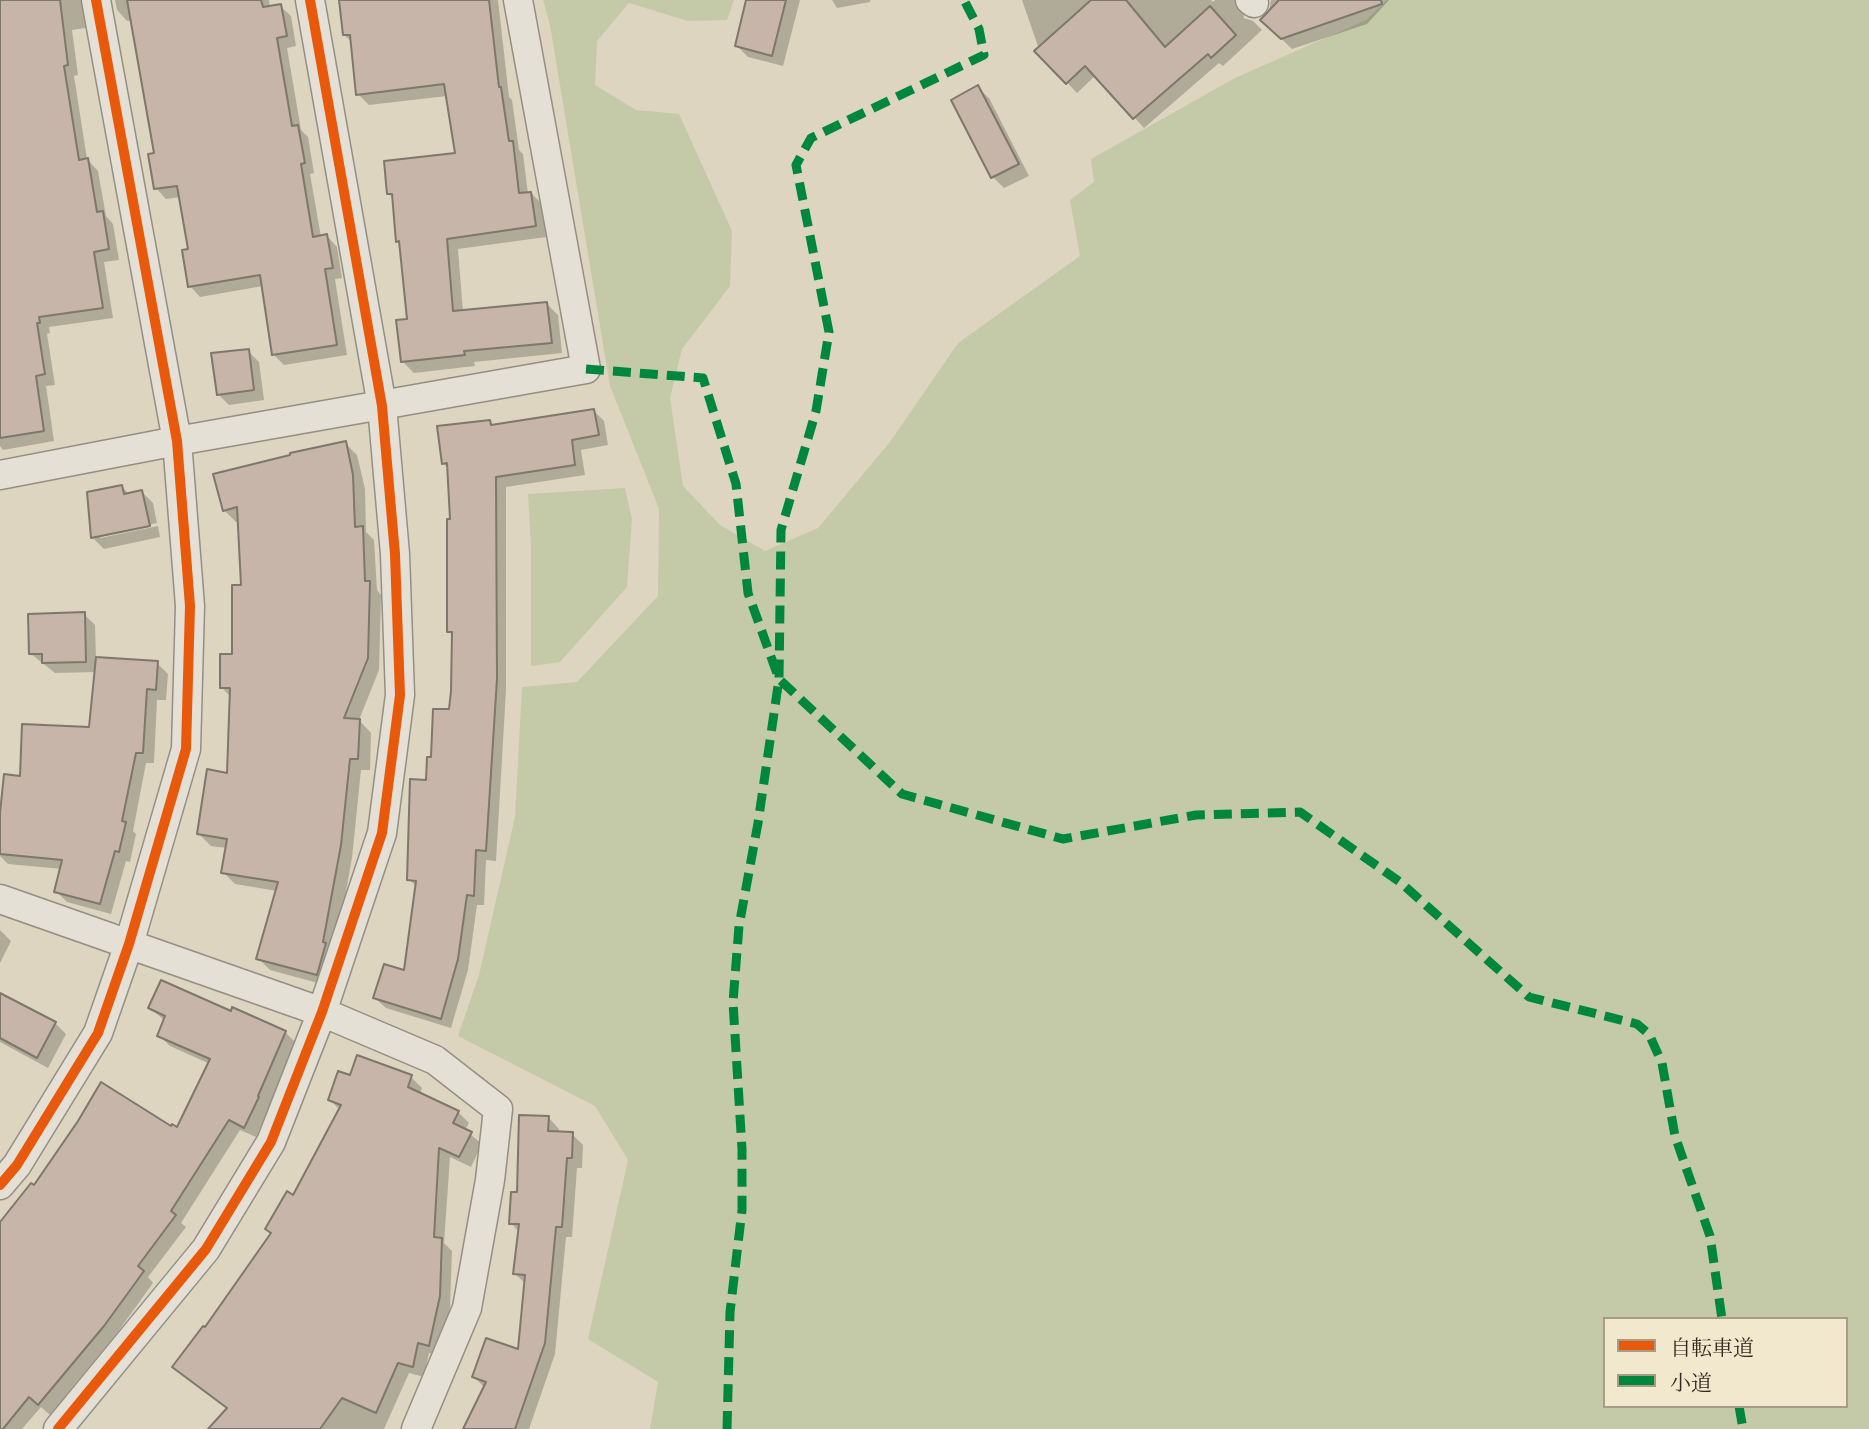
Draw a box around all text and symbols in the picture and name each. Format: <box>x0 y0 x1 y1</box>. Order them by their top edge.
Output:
legend <box>1603 1317 1848 1408</box>
text: 自転車道 <box>1670 1335 1754 1361</box>
text: 小道 <box>1670 1370 1712 1396</box>

